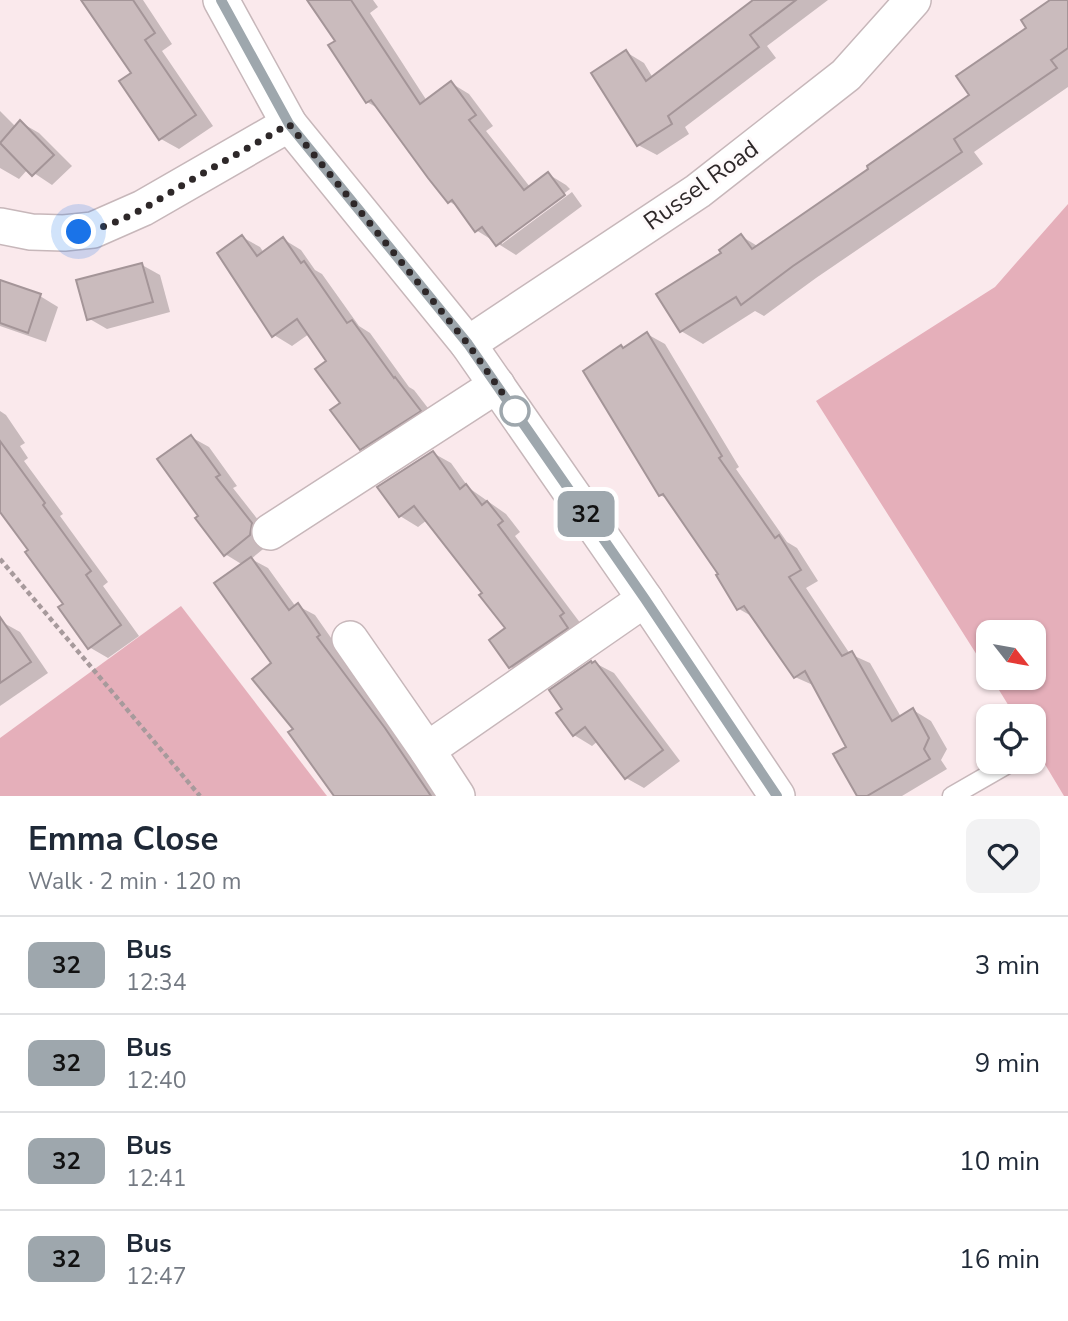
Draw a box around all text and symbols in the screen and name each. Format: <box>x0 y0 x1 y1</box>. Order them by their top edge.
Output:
street label: Russel Road <box>637 133 765 237</box>
your location <box>61 214 96 249</box>
unlabelled marker <box>500 396 530 426</box>
line badge: 32 <box>554 491 618 537</box>
text: 32 <box>572 498 600 530</box>
north arrow <box>976 620 1046 690</box>
map controls <box>976 620 1046 774</box>
button: locate <box>976 704 1046 774</box>
text: Emma Close <box>28 817 218 862</box>
button: heart <box>966 819 1040 893</box>
text: Walk · 2 min · 120 m <box>28 866 241 897</box>
text: Bus <box>126 932 172 967</box>
text: 3 min <box>975 948 1040 983</box>
text: 32 <box>52 949 81 981</box>
text: 12:34 <box>126 967 186 998</box>
text: Bus <box>126 1030 172 1065</box>
text: 9 min <box>975 1046 1040 1081</box>
text: 32 <box>52 1047 81 1079</box>
text: 12:40 <box>126 1065 186 1096</box>
text: Bus <box>126 1128 172 1163</box>
text: 10 min <box>959 1144 1040 1179</box>
text: 32 <box>52 1145 81 1177</box>
text: 12:41 <box>126 1163 186 1194</box>
text: Bus <box>126 1226 172 1261</box>
text: 16 min <box>959 1242 1040 1277</box>
text: 32 <box>52 1243 81 1275</box>
text: 12:47 <box>126 1261 186 1292</box>

